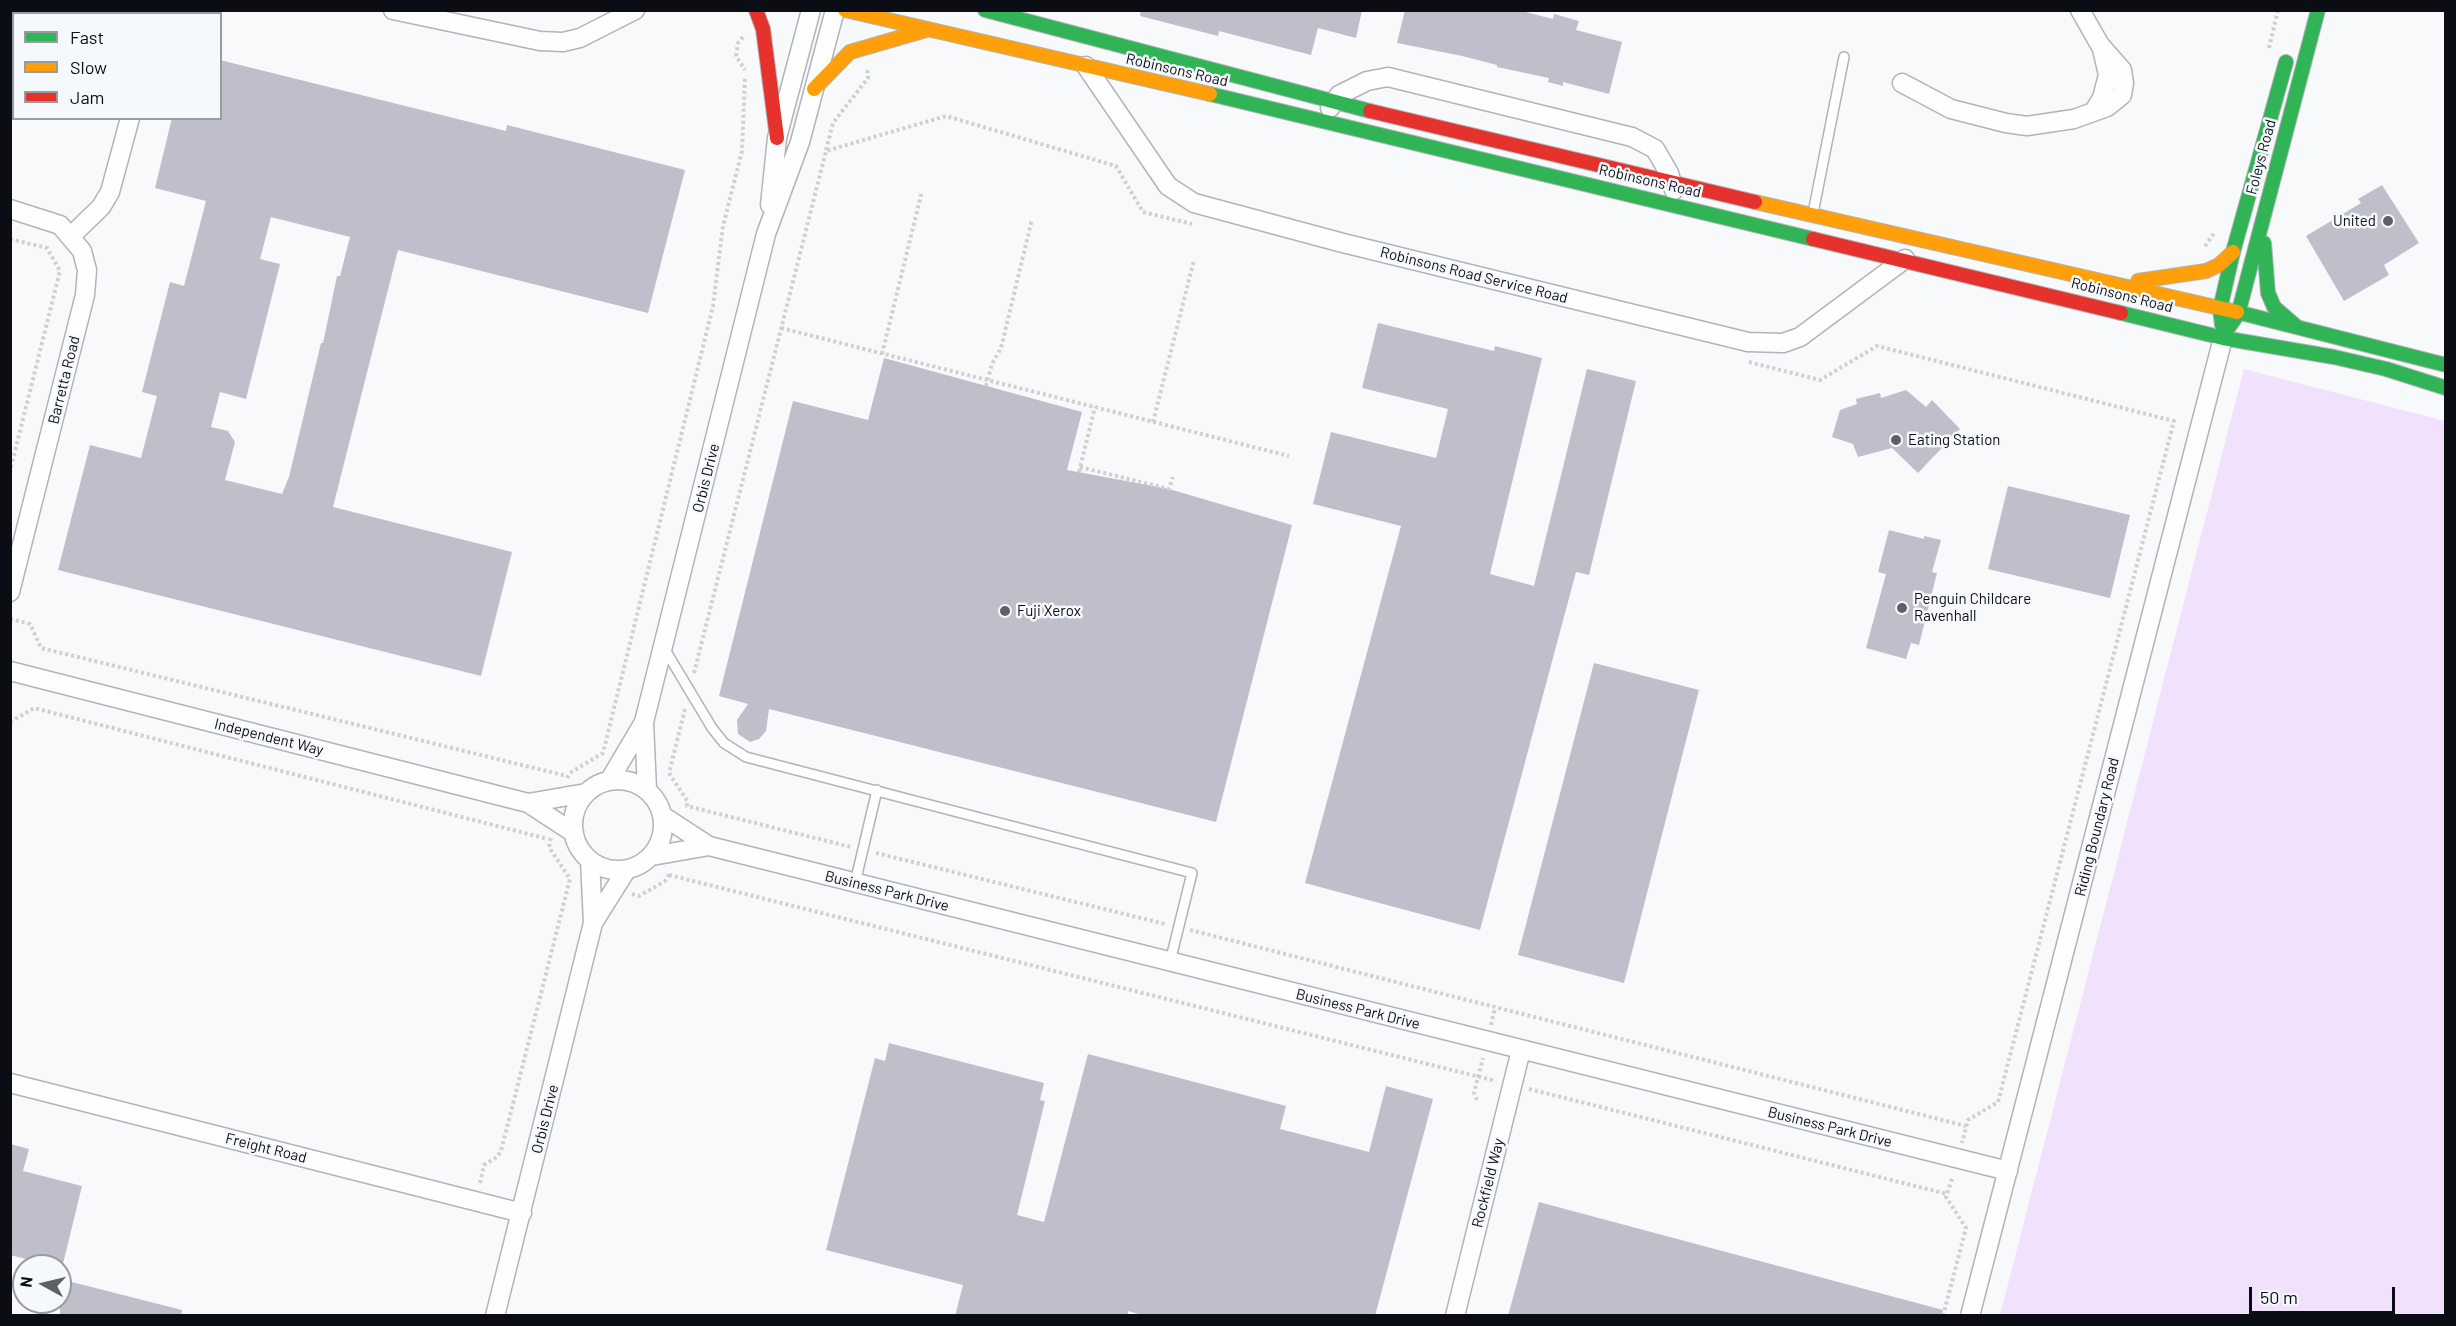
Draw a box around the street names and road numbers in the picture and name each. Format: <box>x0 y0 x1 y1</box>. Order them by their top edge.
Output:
street label: Robinsons Road <box>1124 50 1230 90</box>
street label: Foleys Road <box>2242 117 2280 197</box>
street label: Robinsons Road <box>1597 161 1703 201</box>
street label: Robinsons Road Service Road <box>1378 243 1570 307</box>
street label: Robinsons Road <box>2069 274 2175 316</box>
street label: Barretta Road <box>44 334 84 426</box>
street label: Orbis Drive <box>689 442 723 514</box>
street label: Independent Way <box>213 715 325 759</box>
street label: Riding Boundary Road <box>2071 756 2123 898</box>
street label: Business Park Drive <box>823 867 951 915</box>
street label: Business Park Drive <box>1294 985 1422 1033</box>
street label: Orbis Drive <box>528 1083 562 1155</box>
street label: Business Park Drive <box>1766 1103 1894 1151</box>
street label: Freight Road <box>223 1129 309 1167</box>
street label: Rockfield Way <box>1468 1136 1508 1230</box>

